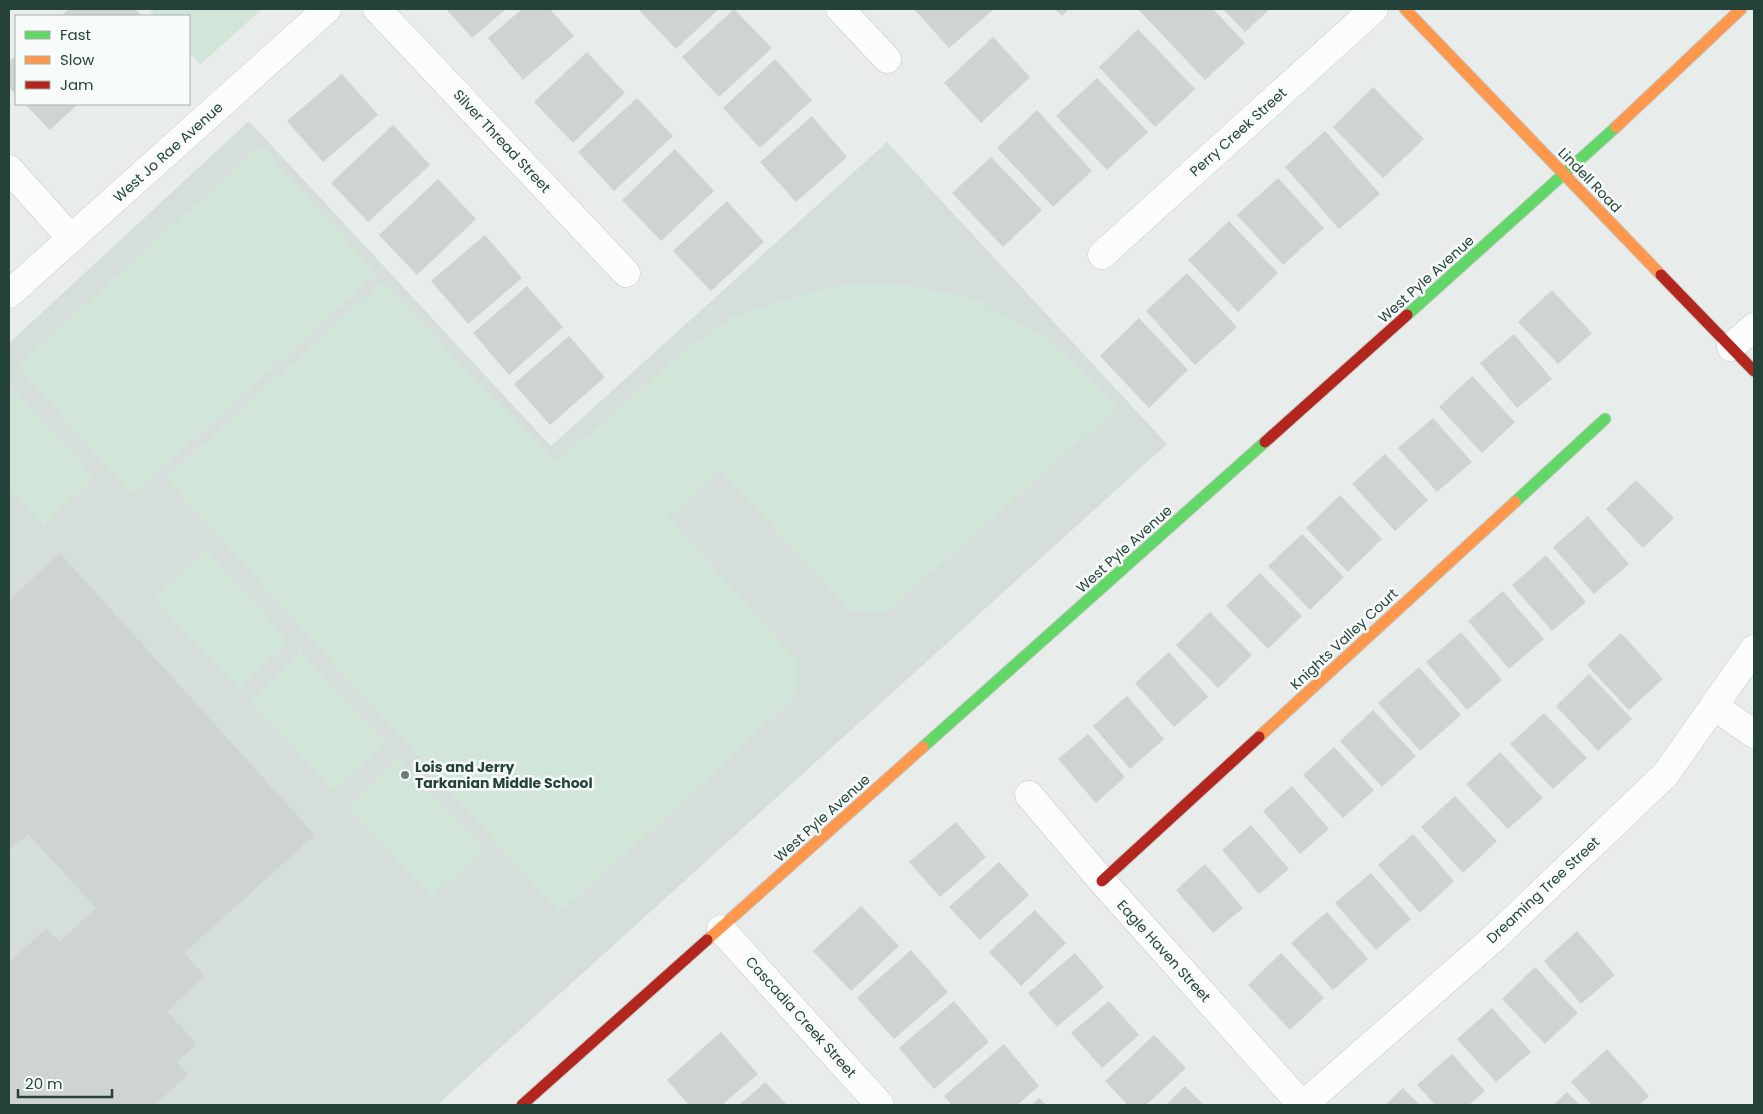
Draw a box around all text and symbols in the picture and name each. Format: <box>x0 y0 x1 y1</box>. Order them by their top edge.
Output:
legend <box>15 15 190 105</box>
text: Fast <box>60 24 91 45</box>
text: Slow <box>60 49 95 70</box>
text: Jam <box>60 74 94 95</box>
street label: Perry Creek Street <box>1185 83 1291 181</box>
street label: Silver Thread Street <box>449 85 555 197</box>
street label: West Jo Rae Avenue <box>109 97 228 207</box>
street label: Lindell Road <box>1554 143 1626 217</box>
street label: West Pyle Avenue <box>1374 230 1479 328</box>
street label: West Pyle Avenue <box>1072 500 1177 598</box>
street label: Knights Valley Court <box>1286 584 1402 694</box>
place label: Lois and Jerry Tarkanian Middle School <box>415 757 593 793</box>
marker: Lois and Jerry Tarkanian Middle School <box>399 769 411 781</box>
street label: West Pyle Avenue <box>770 769 875 867</box>
street label: Dreaming Tree Street <box>1482 832 1604 948</box>
street label: Eagle Haven Street <box>1113 895 1215 1007</box>
street label: Cascadia Creek Street <box>741 952 861 1082</box>
scale bar <box>18 1066 111 1098</box>
text: 20 m <box>25 1073 63 1094</box>

